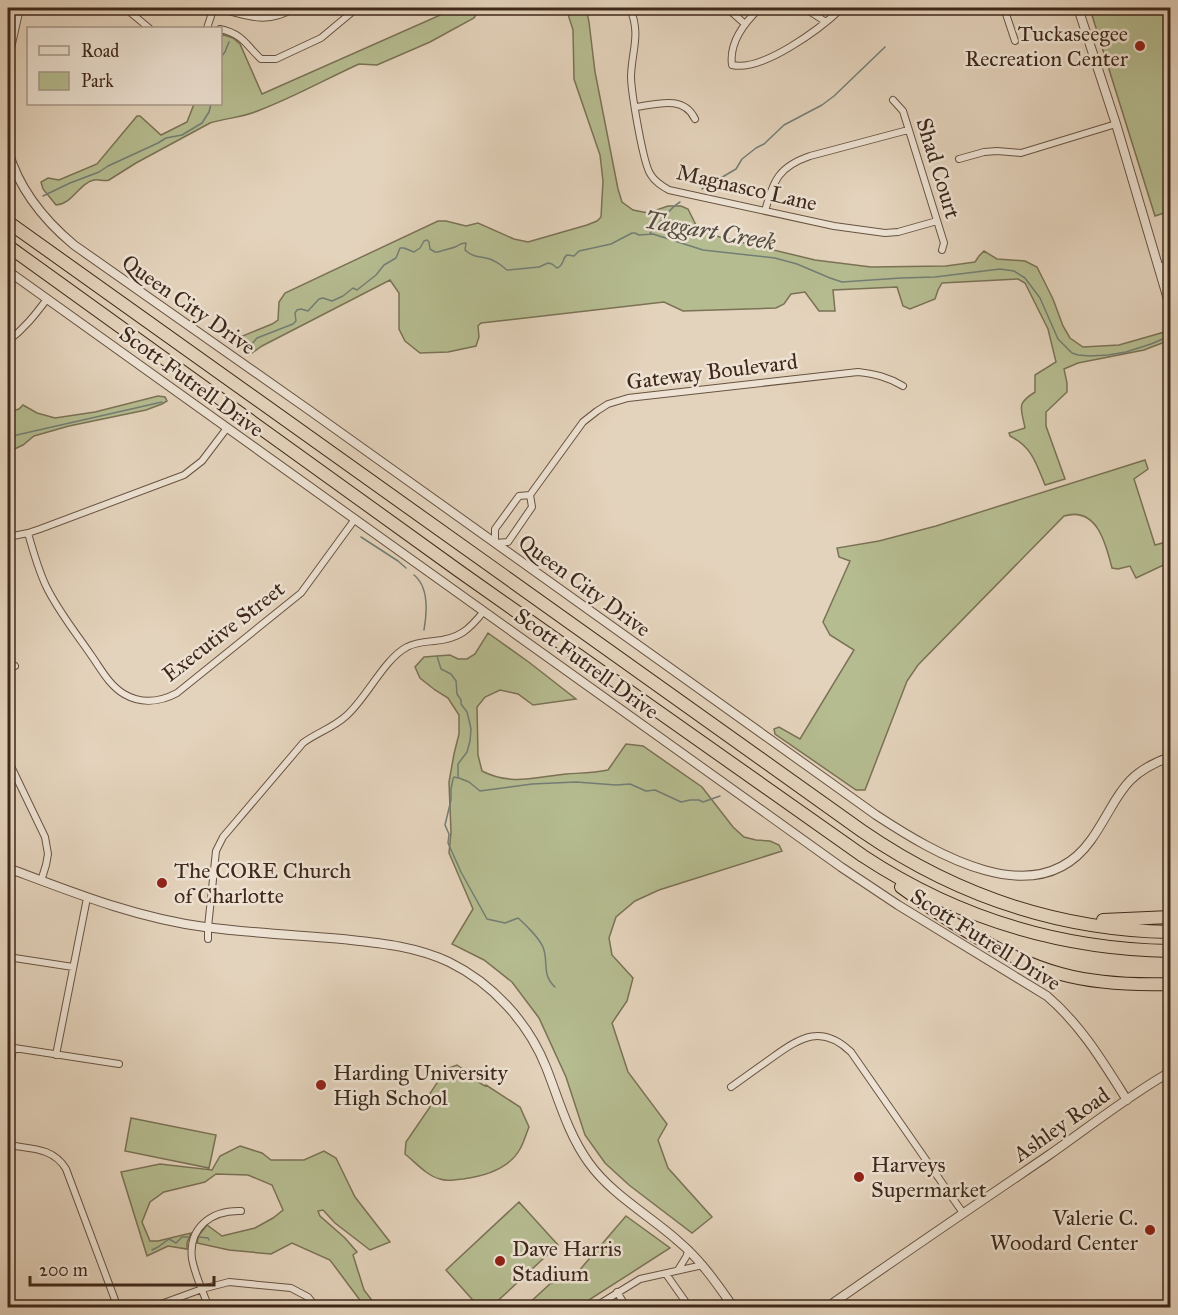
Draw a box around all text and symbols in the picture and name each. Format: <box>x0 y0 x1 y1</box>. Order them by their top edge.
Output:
place label: Tuckaseegee Recreation Center <box>965 20 1129 72</box>
legend <box>27 27 222 105</box>
marker: Tuckaseegee Recreation Center <box>1133 39 1147 53</box>
text: Road <box>81 40 119 62</box>
text: Park <box>81 70 114 92</box>
street label: Shad Court <box>910 114 967 222</box>
street label: Magnasco Lane <box>674 158 820 217</box>
water label: Taggart Creek <box>642 205 778 257</box>
street label: Queen City Drive <box>117 248 261 360</box>
street label: Scott Futrell Drive <box>114 320 269 443</box>
street label: Gateway Boulevard <box>625 348 799 395</box>
street label: Queen City Drive <box>513 528 656 642</box>
street label: Executive Street <box>157 575 290 688</box>
street label: Scott Futrell Drive <box>509 602 664 725</box>
place label: The CORE Church of Charlotte <box>174 857 351 909</box>
marker: The CORE Church of Charlotte <box>155 876 169 890</box>
street label: Scott Futrell Drive <box>906 882 1066 996</box>
place label: Harding University High School <box>333 1059 508 1111</box>
marker: Harding University High School <box>314 1078 328 1092</box>
street label: Ashley Road <box>1007 1081 1115 1168</box>
place label: Harveys Supermarket <box>871 1151 987 1203</box>
marker: Harveys Supermarket <box>852 1170 866 1184</box>
place label: Valerie C. Woodard Center <box>990 1204 1139 1256</box>
marker: Valerie C. Woodard Center <box>1143 1223 1157 1237</box>
place label: Dave Harris Stadium <box>512 1235 622 1287</box>
scale bar <box>30 1249 214 1287</box>
marker: Dave Harris Stadium <box>493 1254 507 1268</box>
text: 200 m <box>39 1259 88 1281</box>

